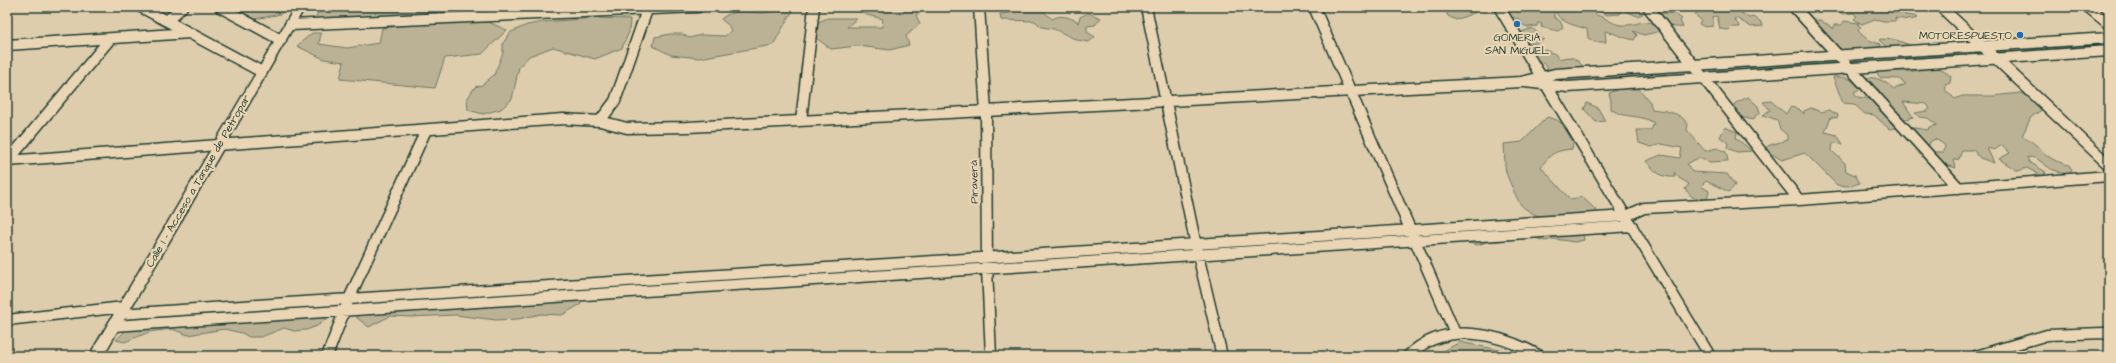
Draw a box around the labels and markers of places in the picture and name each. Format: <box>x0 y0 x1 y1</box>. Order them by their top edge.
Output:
marker: GOMERIA SAN MIGUEL <box>1512 19 1522 29</box>
place label: MOTORESPUESTO <box>1919 28 2013 43</box>
place label: GOMERIA SAN MIGUEL <box>1485 30 1549 58</box>
marker: MOTORESPUESTO <box>2015 30 2025 40</box>

